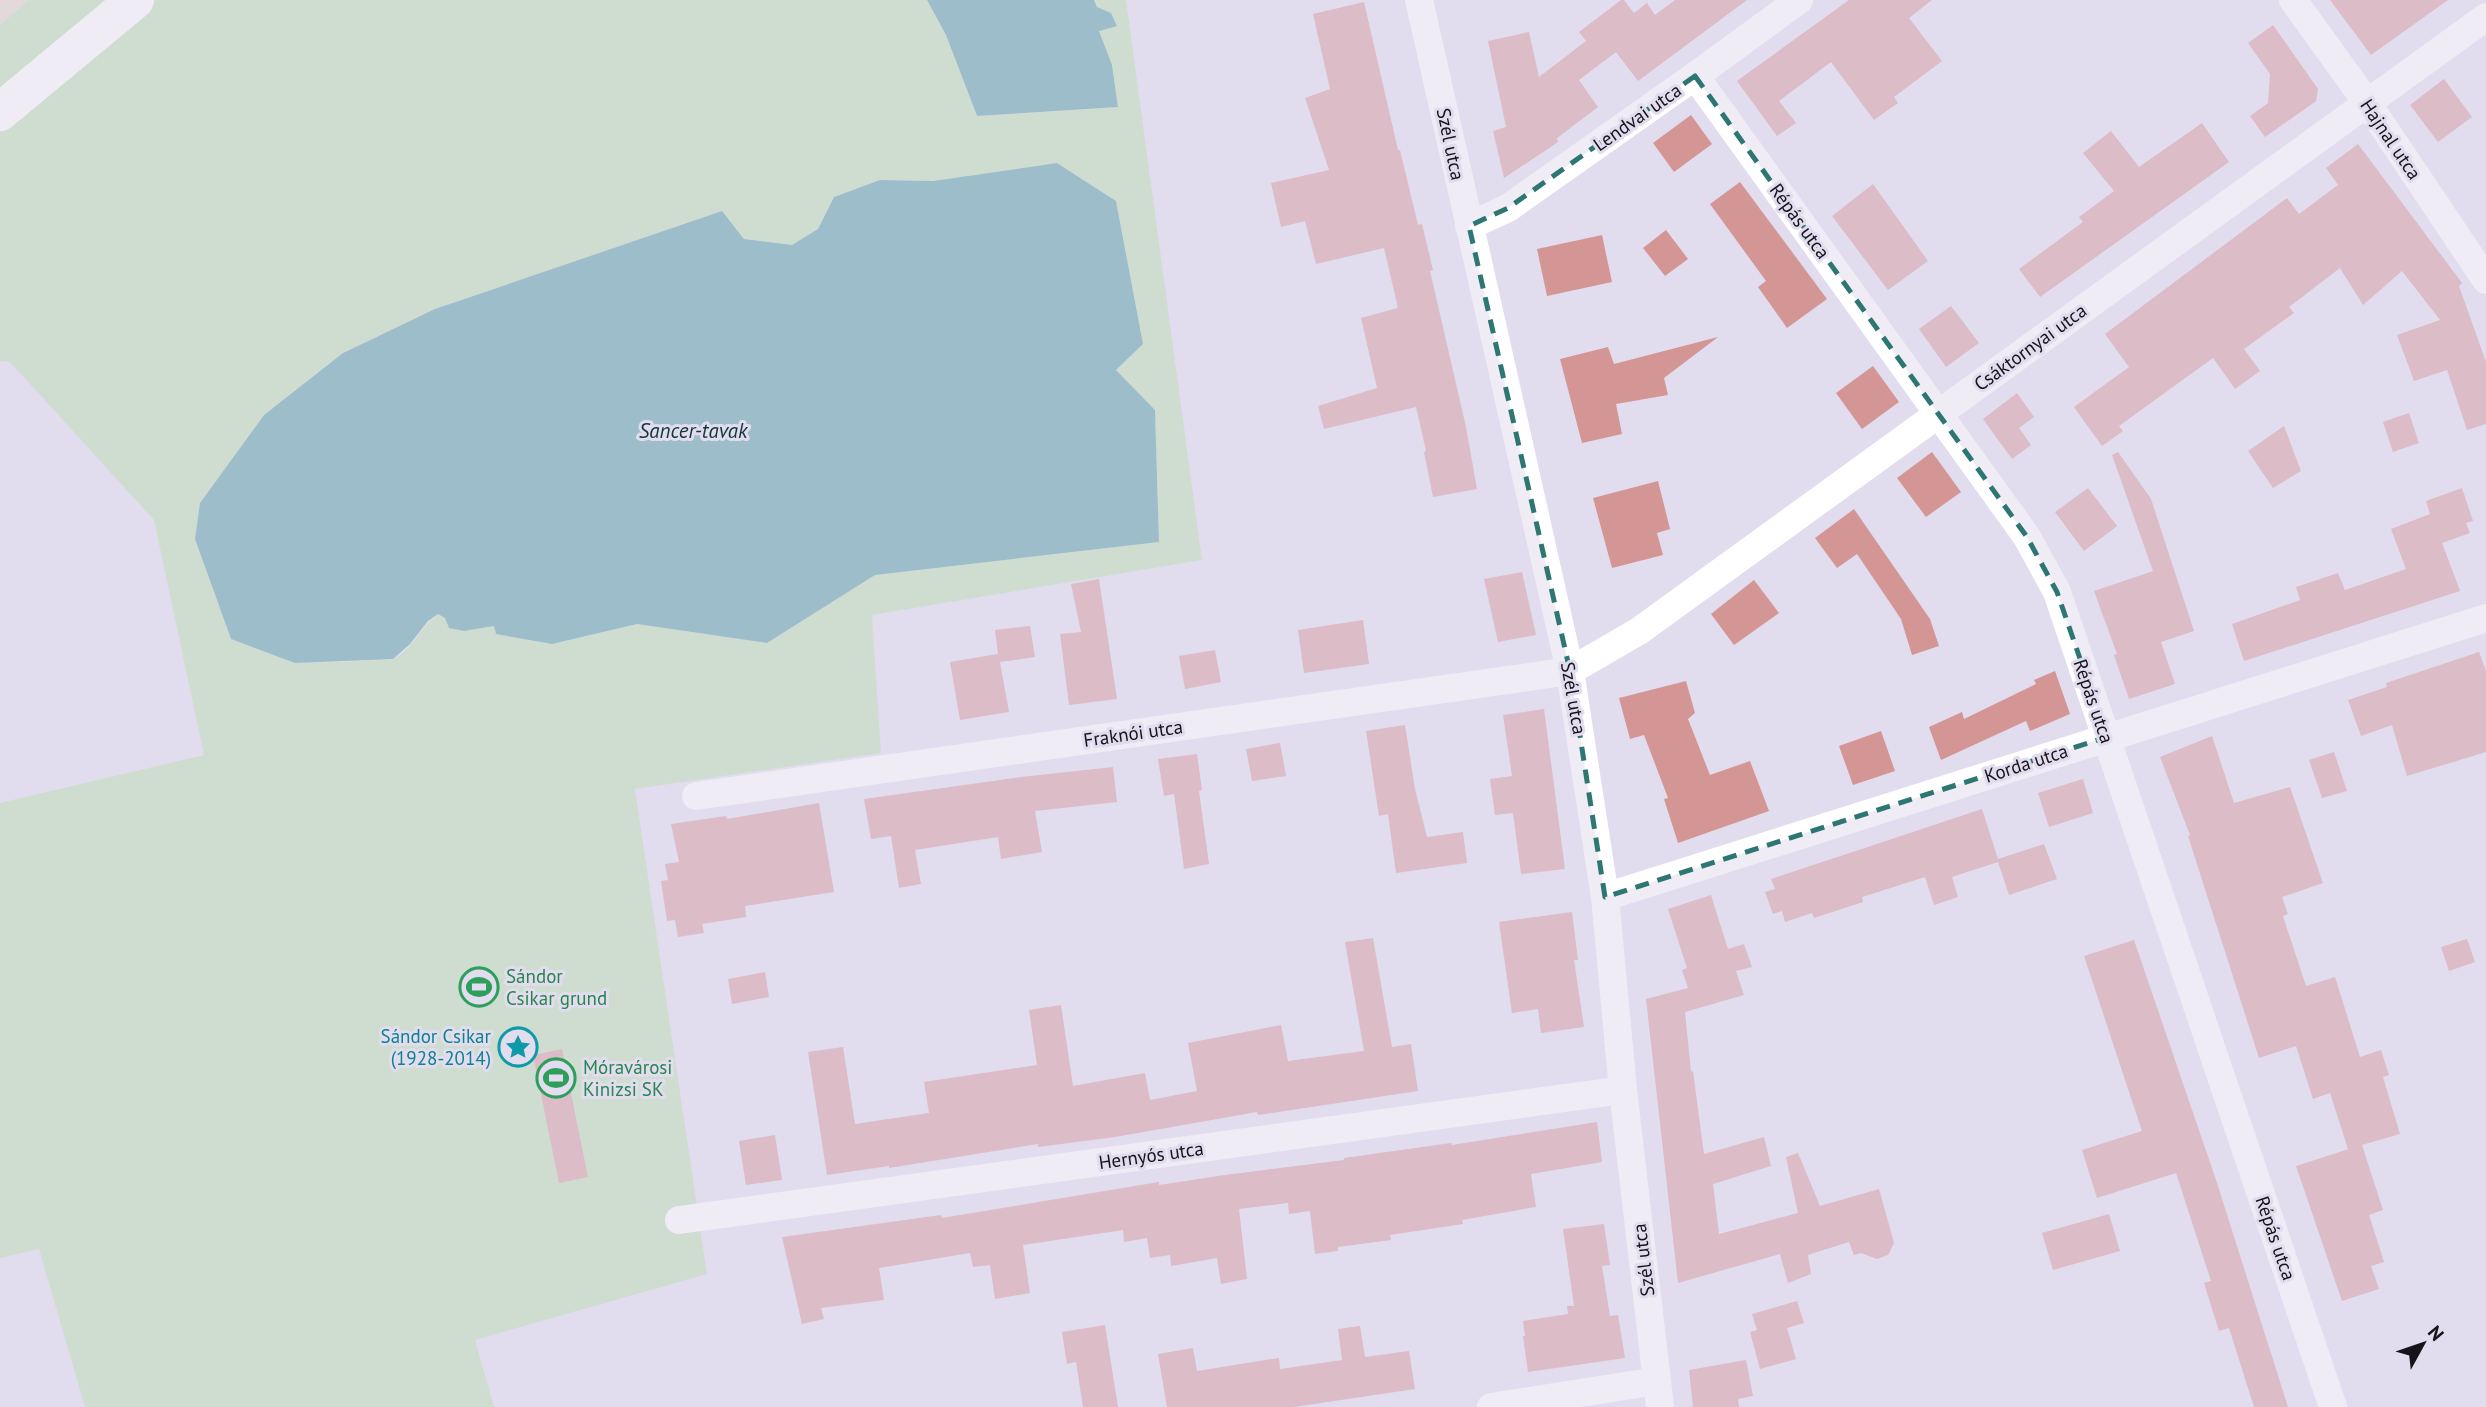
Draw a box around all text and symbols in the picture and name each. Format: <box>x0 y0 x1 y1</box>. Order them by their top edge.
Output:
street label: Lendvai utca <box>1588 78 1686 156</box>
street label: Hajnal utca <box>2355 94 2427 184</box>
street label: Szél utca <box>1432 106 1470 182</box>
street label: Répás utca <box>1765 179 1835 263</box>
street label: Csáktornyai utca <box>1969 298 2091 396</box>
water label: Sancer-tavak <box>639 417 749 444</box>
street label: Répás utca <box>2068 656 2120 746</box>
street label: Szél utca <box>1556 660 1592 736</box>
street label: Fraknói utca <box>1082 714 1184 752</box>
street label: Korda utca <box>1981 738 2071 788</box>
place label: Sándor Csikar grund <box>506 964 607 1010</box>
sports icon: Sándor Csikar grund <box>458 966 500 1008</box>
place label: Sándor Csikar (1928-2014) <box>381 1024 492 1070</box>
place icon: Sándor Csikar (1928-2014) <box>497 1026 539 1068</box>
place label: Móravárosi Kinizsi SK <box>583 1055 672 1101</box>
sports icon: Móravárosi Kinizsi SK <box>535 1057 577 1099</box>
street label: Hernyós utca <box>1097 1136 1205 1174</box>
street label: Répás utca <box>2250 1193 2302 1283</box>
street label: Szél utca <box>1627 1222 1659 1298</box>
north arrow <box>2388 1309 2458 1379</box>
text: N <box>2423 1321 2449 1346</box>

